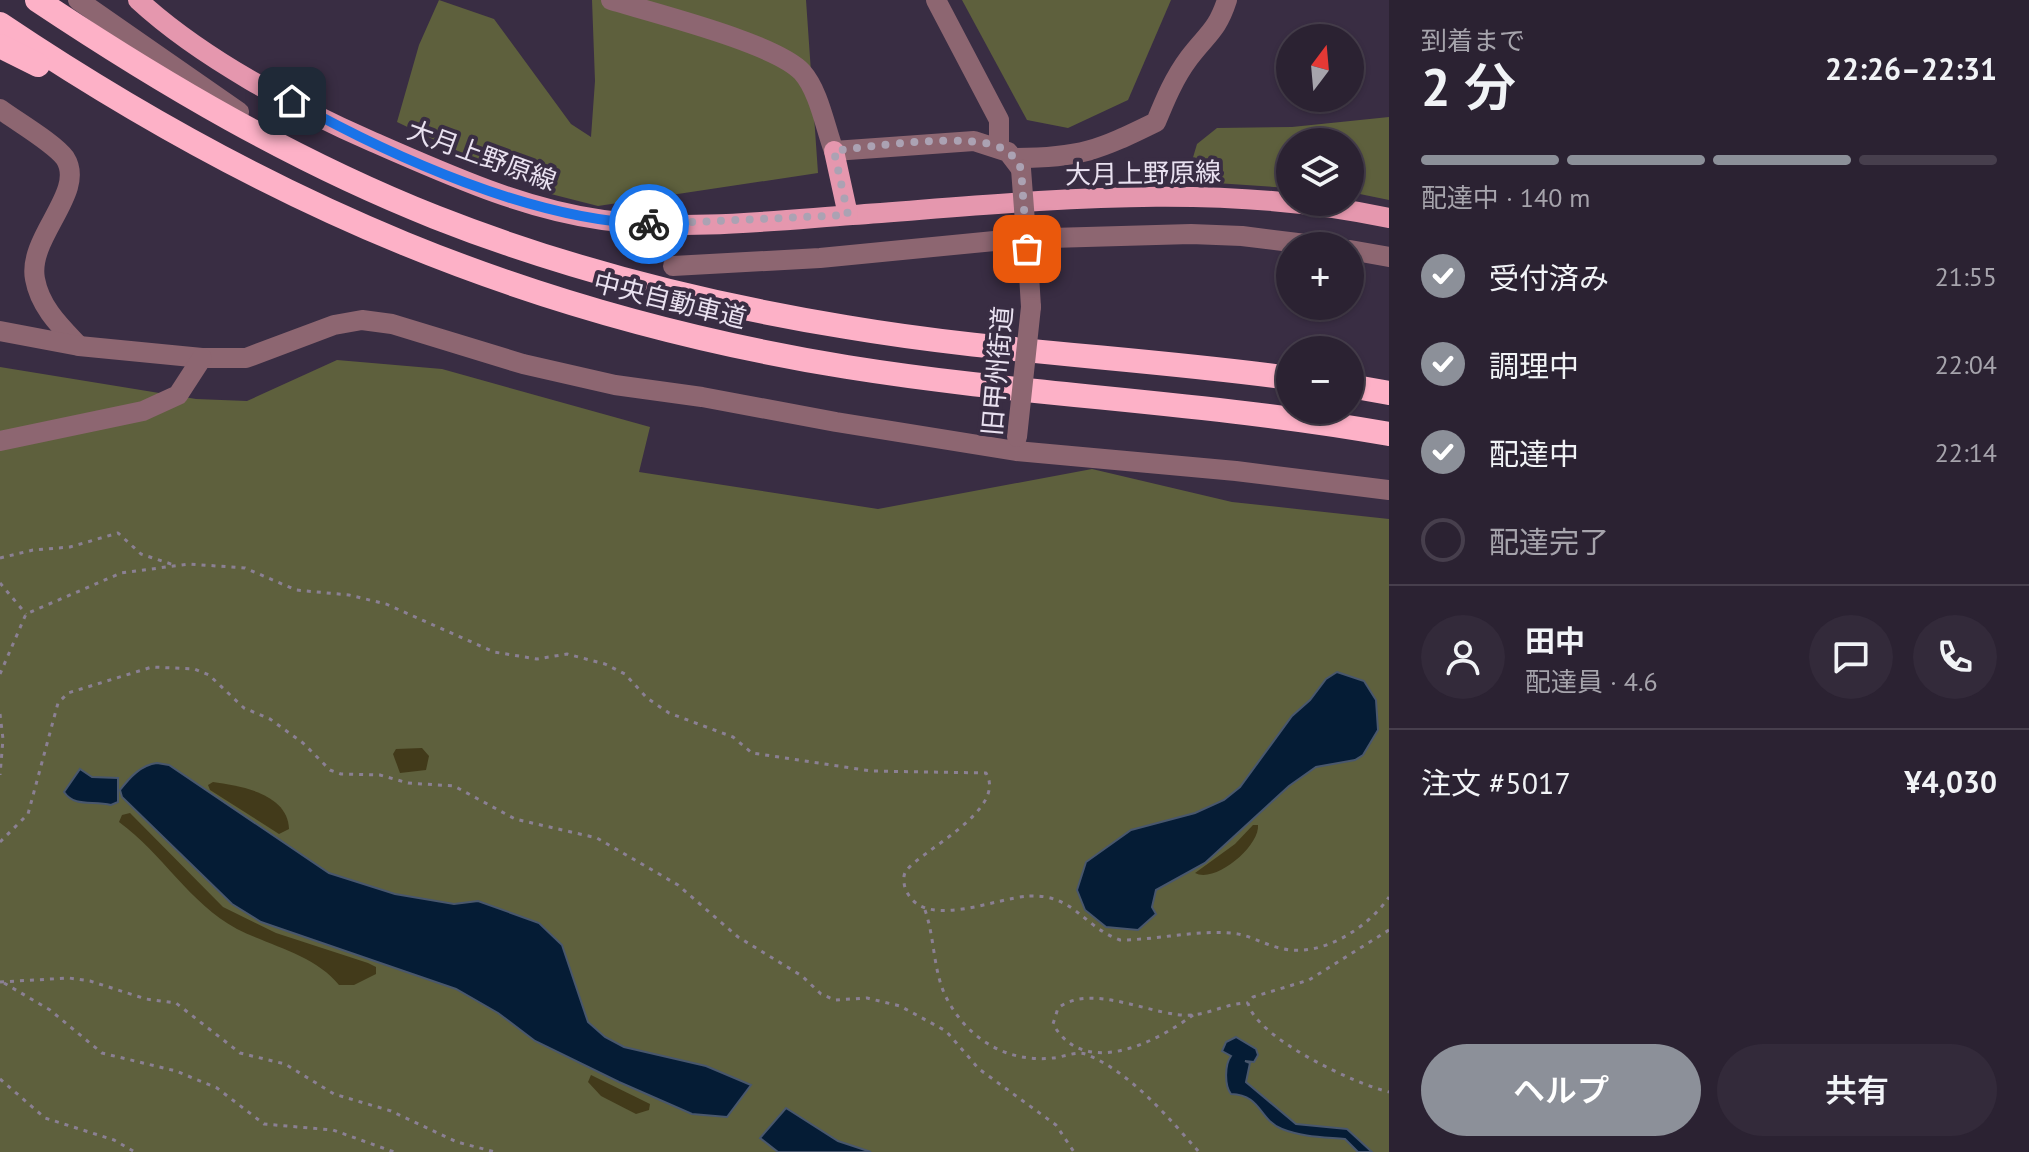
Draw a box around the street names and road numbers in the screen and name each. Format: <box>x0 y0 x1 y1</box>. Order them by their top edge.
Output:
street label: 大月上野原線 <box>403 113 561 197</box>
street label: 大月上野原線 <box>1065 155 1221 191</box>
street label: 中央自動車道 <box>590 265 750 335</box>
street label: 旧甲州街道 <box>975 305 1019 437</box>

